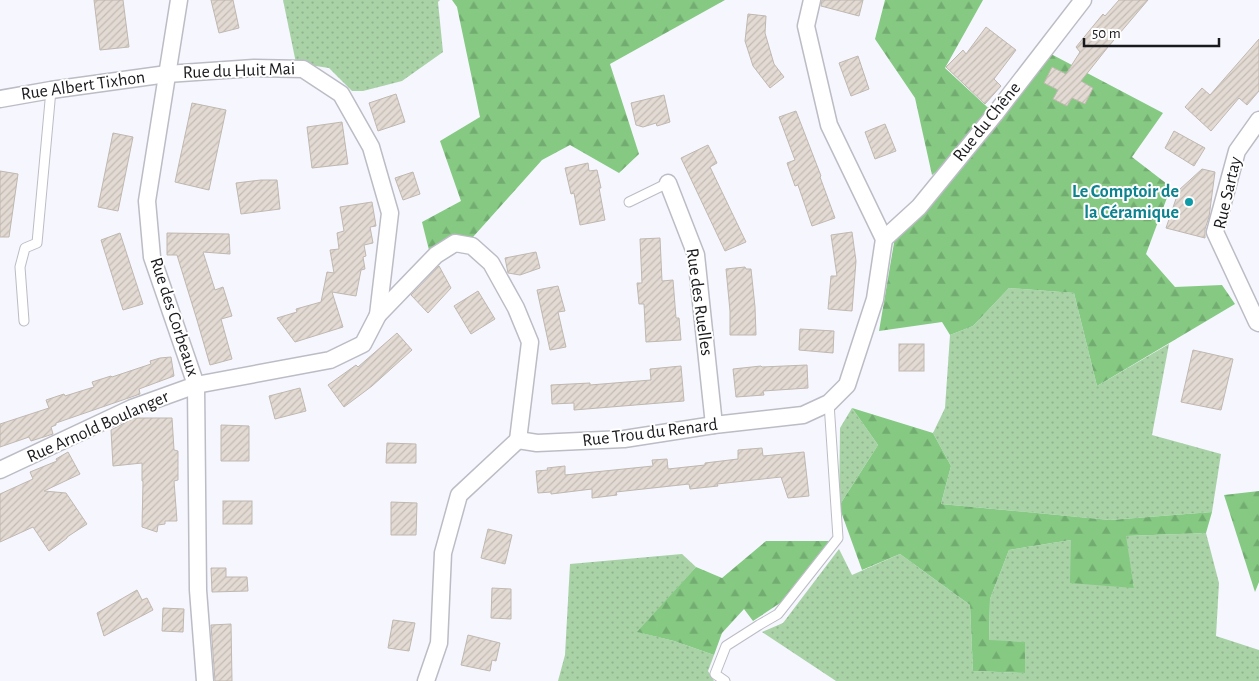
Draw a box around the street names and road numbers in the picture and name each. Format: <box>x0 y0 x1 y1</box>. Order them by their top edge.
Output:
street label: Rue du Huit Mai <box>182 60 296 82</box>
street label: Rue Albert Tixhon <box>20 68 146 104</box>
street label: Rue du Chêne <box>950 79 1024 165</box>
street label: Rue Sartay <box>1211 155 1245 231</box>
street label: Rue des Ruelles <box>683 247 715 357</box>
street label: Rue des Corbeaux <box>146 255 202 379</box>
street label: Rue Arnold Boulanger <box>24 388 172 466</box>
street label: Rue Trou du Renard <box>581 416 719 450</box>

